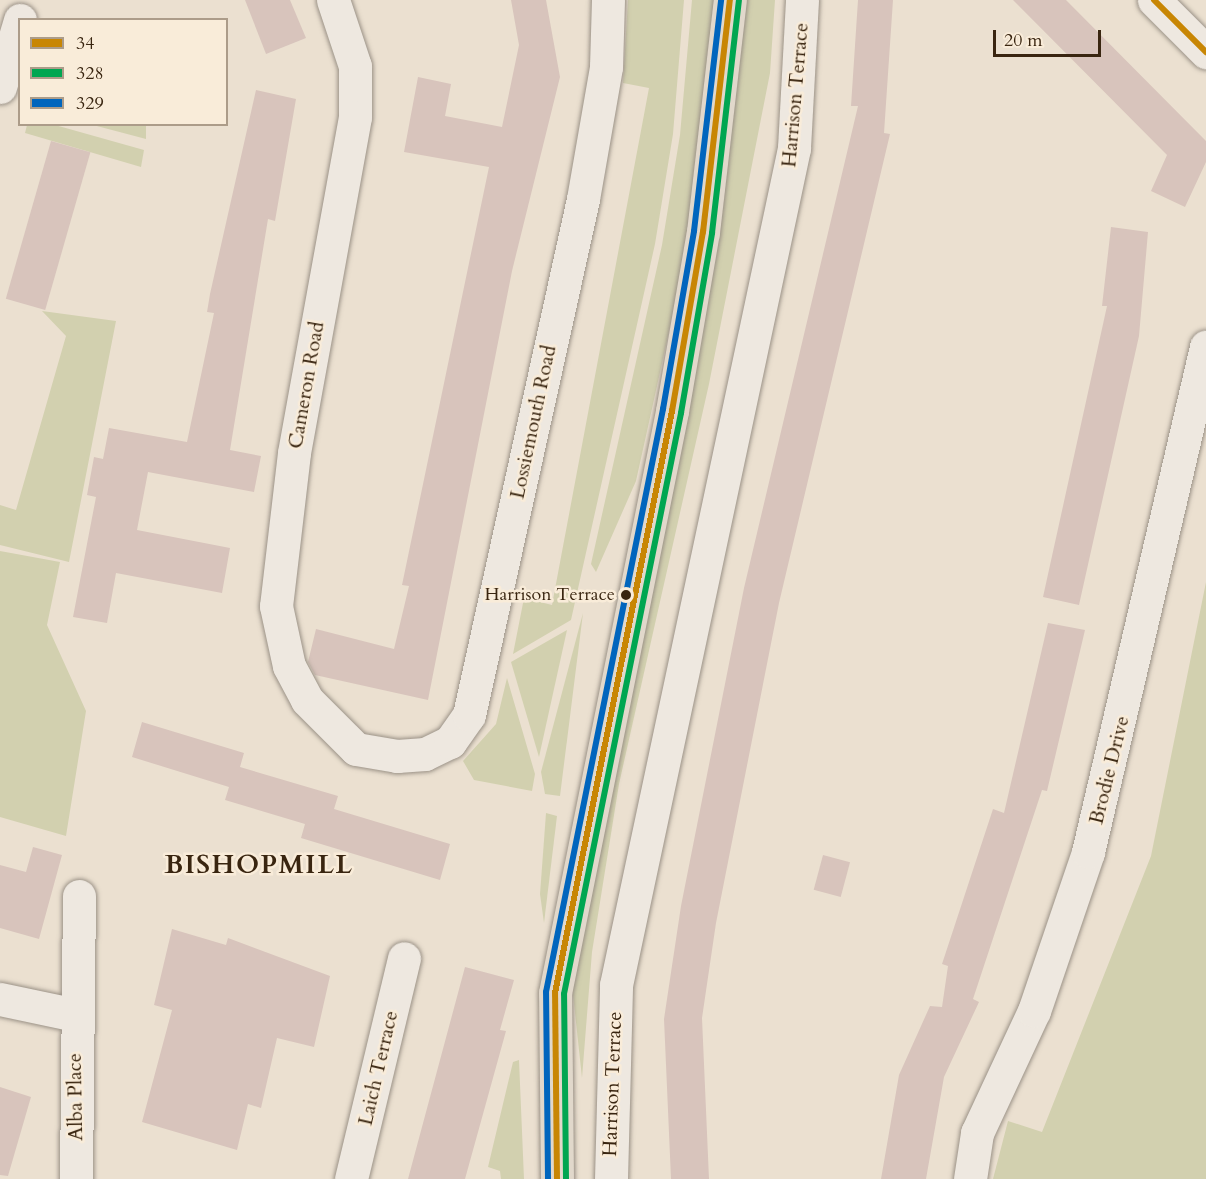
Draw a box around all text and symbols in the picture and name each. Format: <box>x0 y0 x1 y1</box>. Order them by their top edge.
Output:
legend <box>18 18 228 126</box>
scale bar <box>996 18 1104 56</box>
street label: Harrison Terrace <box>777 22 813 168</box>
text: 20 m <box>1004 28 1043 53</box>
text: 34 <box>76 31 94 56</box>
text: 328 <box>76 61 104 86</box>
text: 329 <box>76 91 104 116</box>
street label: Cameron Road <box>283 320 329 450</box>
street label: Lossiemouth Road <box>505 343 561 501</box>
place label: Harrison Terrace <box>484 584 615 606</box>
marker: Harrison Terrace <box>620 589 632 601</box>
street label: Brodie Drive <box>1084 713 1134 827</box>
district label: BISHOPMILL <box>164 849 354 881</box>
street label: Laich Terrace <box>353 1008 403 1128</box>
street label: Harrison Terrace <box>597 1011 627 1157</box>
street label: Alba Place <box>62 1053 88 1141</box>

